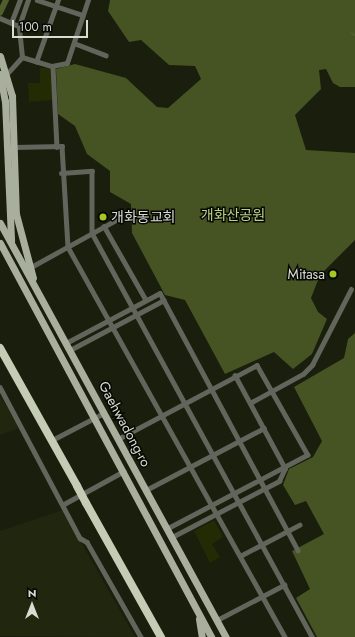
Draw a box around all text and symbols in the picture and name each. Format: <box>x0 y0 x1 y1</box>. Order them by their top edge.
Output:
scale bar <box>14 12 90 38</box>
text: 100 m <box>19 18 52 36</box>
park label: 개화산공원 <box>201 207 265 223</box>
place label: 개화동교회 <box>111 209 175 225</box>
marker: 개화동교회 <box>98 212 108 222</box>
place label: Mitasa <box>288 266 325 282</box>
marker: Mitasa <box>328 269 338 279</box>
street label: Gaehwadong-ro <box>95 378 155 470</box>
north arrow <box>12 585 52 625</box>
text: N <box>28 585 36 601</box>

